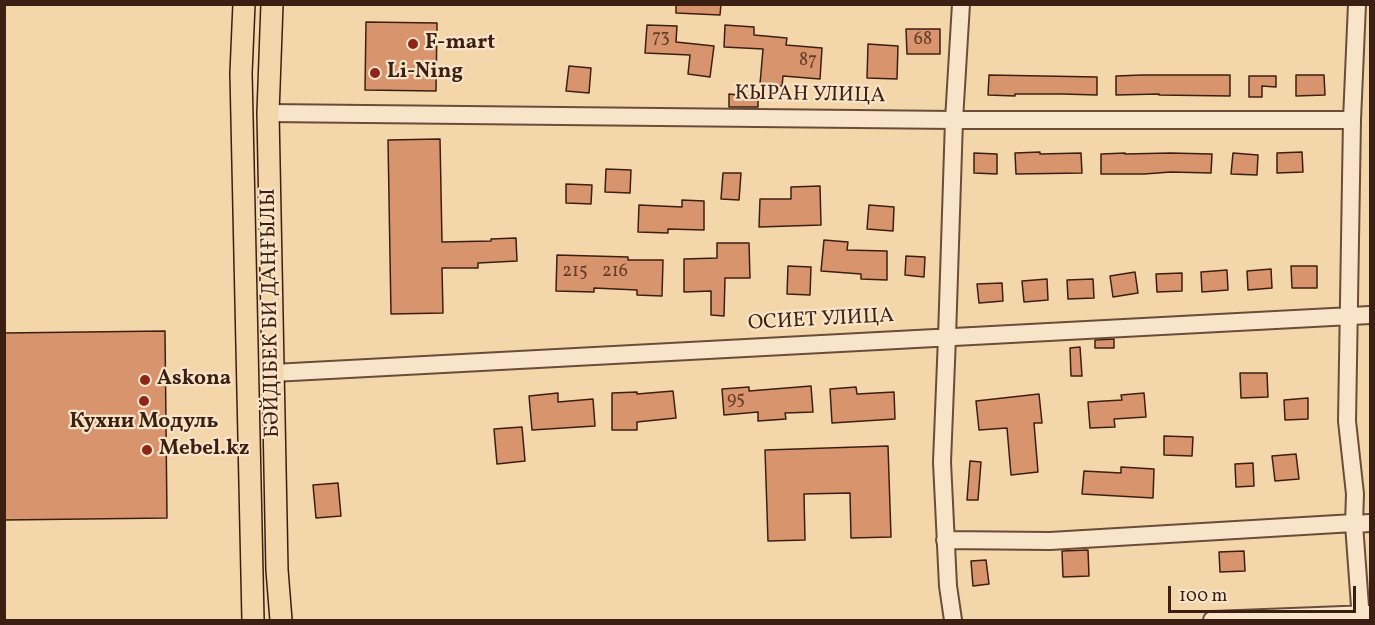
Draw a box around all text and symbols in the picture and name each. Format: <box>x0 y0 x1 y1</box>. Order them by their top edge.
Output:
house number: 73 <box>652 28 670 50</box>
house number: 68 <box>914 30 932 52</box>
place label: F-mart <box>425 31 495 57</box>
marker: F-mart <box>406 37 420 51</box>
house number: 87 <box>799 51 817 73</box>
place label: Li-Ning <box>387 60 463 86</box>
marker: Li-Ning <box>368 66 382 80</box>
street label: КЫРАН УЛИЦА <box>734 82 886 110</box>
street label: БӘЙДІБЕК БИ ДАҢҒЫЛЫ <box>257 188 287 438</box>
house number: 215 <box>562 262 588 284</box>
house number: 216 <box>602 262 628 284</box>
street label: ОСИЕТ УЛИЦА <box>747 305 895 337</box>
place label: Askona <box>157 367 231 393</box>
marker: Askona <box>138 373 152 387</box>
house number: 95 <box>727 390 745 412</box>
marker: Кухни Модуль <box>137 394 151 408</box>
place label: Кухни Модуль <box>70 410 218 436</box>
place label: Mebel.kz <box>159 437 250 463</box>
marker: Mebel.kz <box>140 443 154 457</box>
scale bar <box>1171 574 1358 612</box>
text: 100 m <box>1179 584 1228 609</box>

